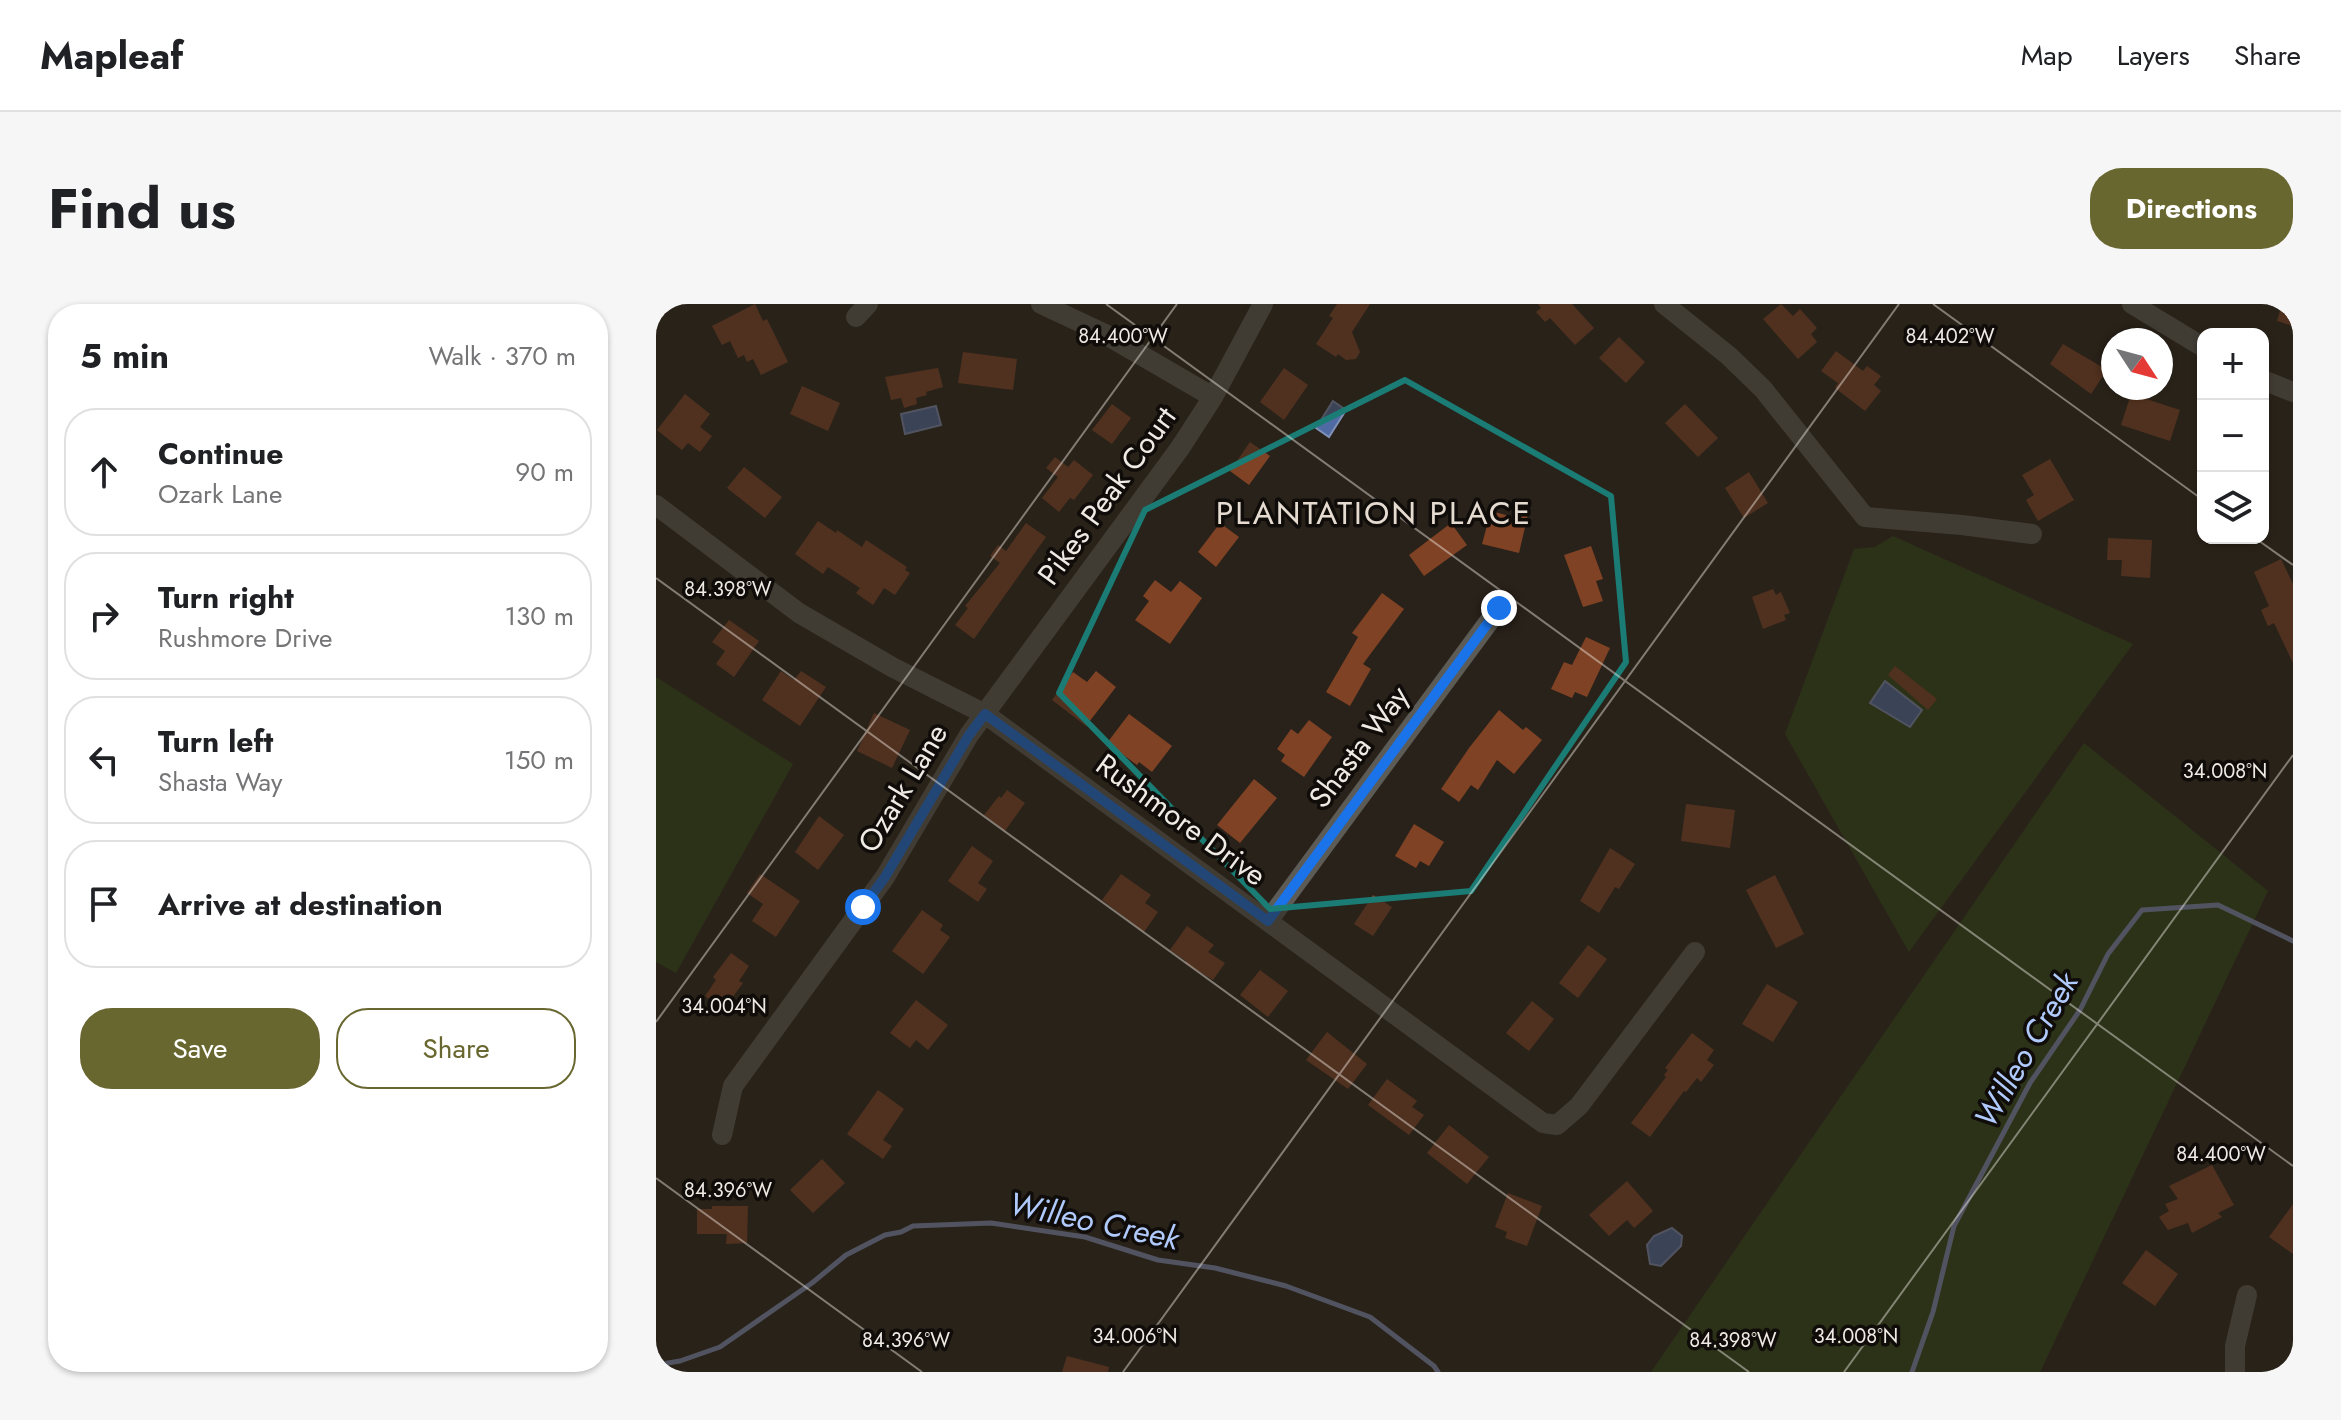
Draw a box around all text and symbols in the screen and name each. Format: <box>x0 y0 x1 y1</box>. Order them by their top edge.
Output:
text: Mapleaf <box>40 28 183 83</box>
text: Map <box>2021 35 2073 76</box>
text: Layers <box>2117 35 2190 76</box>
text: Share <box>2234 35 2301 76</box>
text: Find us <box>48 168 236 249</box>
button: Directions <box>2090 168 2293 249</box>
text: 84.400°W <box>1078 322 1168 351</box>
text: 84.402°W <box>1906 322 1995 351</box>
north arrow <box>2101 328 2173 400</box>
map controls <box>2197 328 2269 544</box>
button: + <box>2197 328 2269 400</box>
text: 5 min <box>80 332 169 381</box>
text: Walk · 370 m <box>428 337 576 375</box>
street label: Pikes Peak Court <box>1027 397 1187 594</box>
button: − <box>2197 400 2269 472</box>
text: Continue <box>158 432 284 475</box>
icon: ahead <box>82 450 126 494</box>
text: 90 m <box>515 453 574 491</box>
button: layers <box>2197 472 2269 544</box>
text: Ozark Lane <box>158 475 282 513</box>
district label: PLANTATION PLACE <box>1216 490 1532 536</box>
text: 84.398°W <box>684 575 772 604</box>
text: Turn right <box>158 576 294 619</box>
route end <box>1481 590 1517 626</box>
icon: right <box>82 594 126 638</box>
text: 130 m <box>504 597 574 635</box>
text: Rushmore Drive <box>158 619 332 657</box>
street label: Shasta Way <box>1298 676 1419 817</box>
street label: Ozark Lane <box>847 715 958 860</box>
text: Turn left <box>158 720 273 763</box>
icon: left <box>82 738 126 782</box>
text: 150 m <box>504 741 574 779</box>
street label: Rushmore Drive <box>1087 743 1275 896</box>
text: 34.008°N <box>2183 757 2267 786</box>
text: Shasta Way <box>158 763 282 801</box>
icon: arrive <box>82 882 126 926</box>
text: Arrive at destination <box>158 883 443 926</box>
route start <box>845 889 881 925</box>
water label: Willeo Creek <box>1963 963 2090 1136</box>
text: 34.004°N <box>681 992 767 1021</box>
button: Save <box>80 1008 320 1089</box>
button: Share <box>336 1008 576 1089</box>
text: 84.400°W <box>2176 1140 2266 1169</box>
text: 84.396°W <box>684 1176 772 1205</box>
water label: Willeo Creek <box>1005 1181 1185 1262</box>
text: 34.006°N <box>1092 1322 1178 1351</box>
text: 34.008°N <box>1814 1322 1898 1351</box>
text: 84.396°W <box>862 1326 950 1355</box>
text: 84.398°W <box>1689 1326 1777 1355</box>

